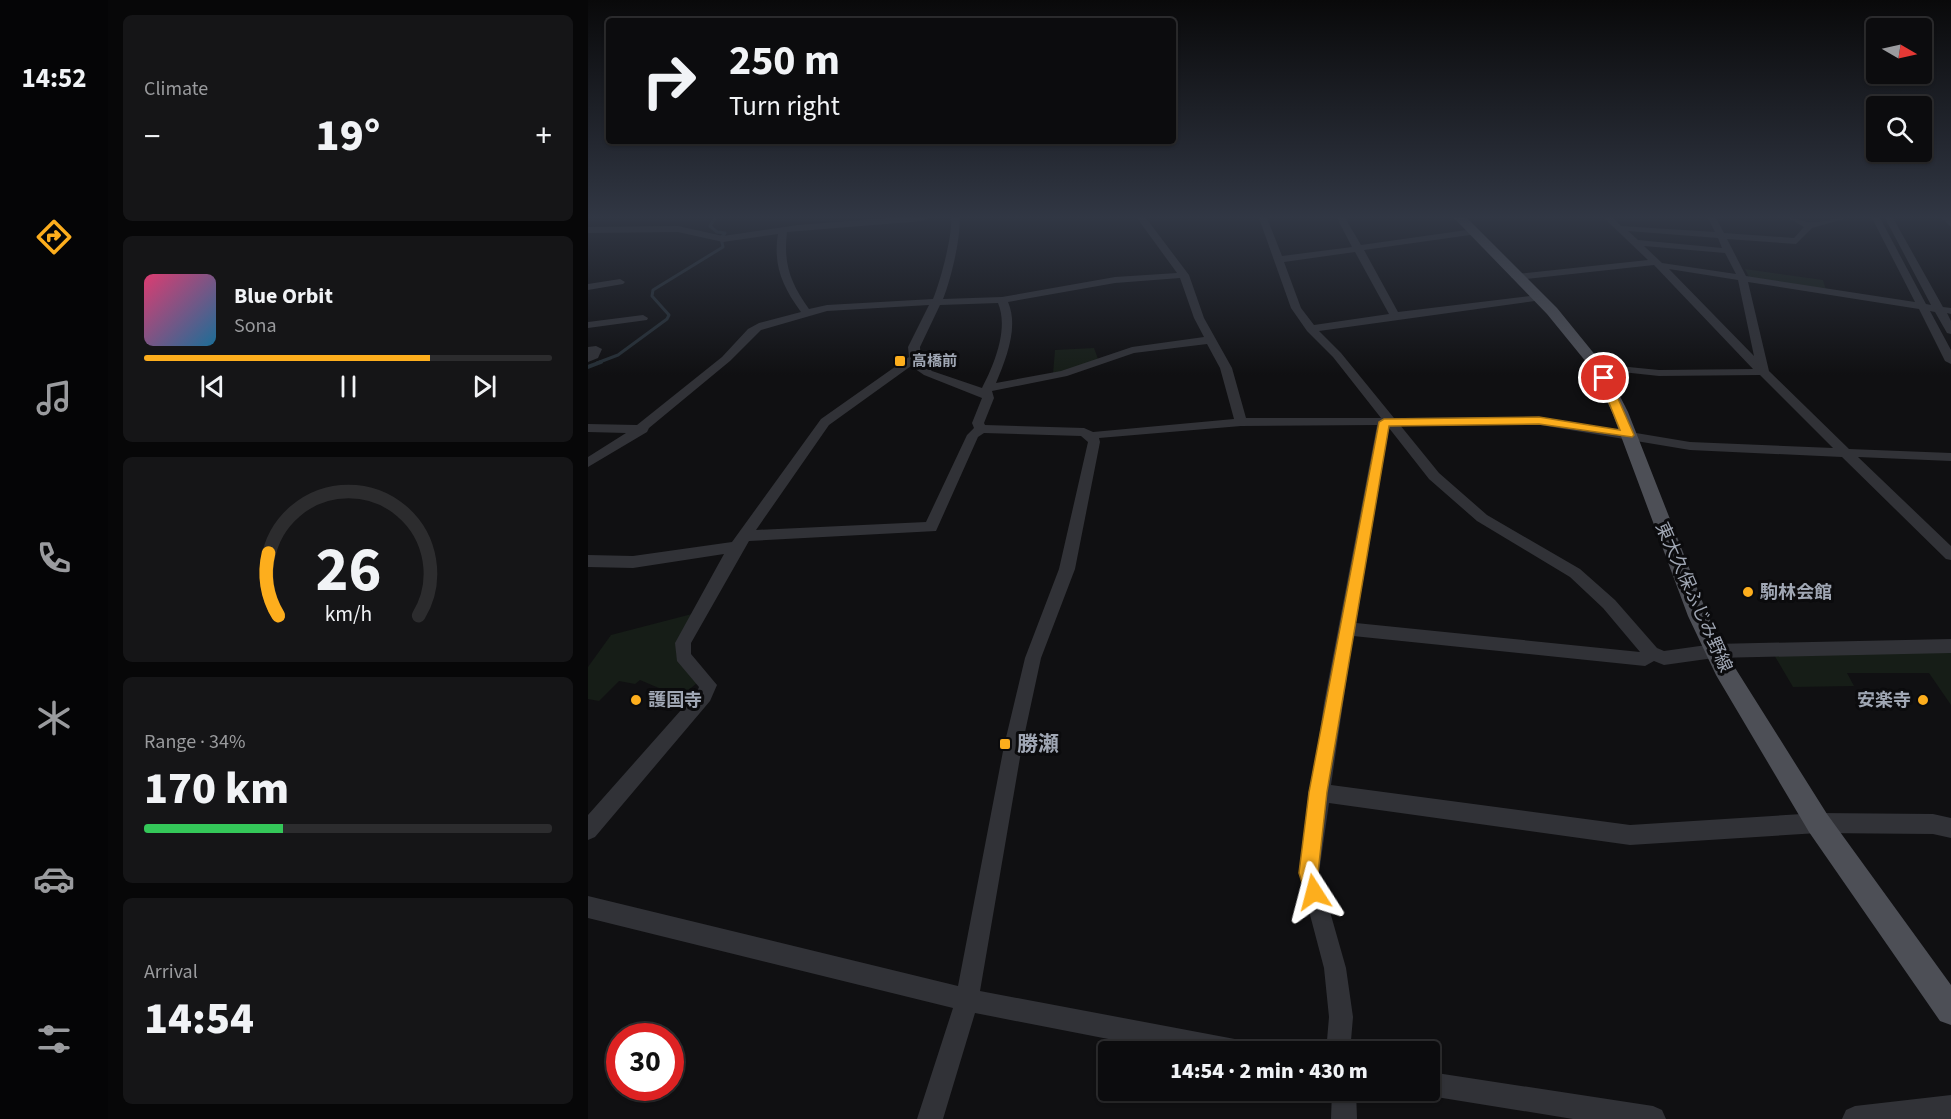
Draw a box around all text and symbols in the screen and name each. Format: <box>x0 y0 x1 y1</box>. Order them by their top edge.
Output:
north arrow <box>1866 18 1932 84</box>
map controls <box>1866 18 1932 162</box>
text: 250 m <box>729 31 840 91</box>
icon: right <box>630 42 708 120</box>
text: 14:52 <box>21 59 87 98</box>
text: Climate <box>144 75 208 103</box>
text: Turn right <box>729 87 840 126</box>
button: search <box>1866 96 1932 162</box>
text: 19° <box>316 104 380 168</box>
text: − <box>144 113 160 160</box>
text: + <box>536 113 552 160</box>
icon: directions <box>33 216 75 258</box>
text: Blue Orbit <box>234 280 333 312</box>
text: Sona <box>234 312 277 340</box>
place label: 高橋前 <box>912 351 957 372</box>
pin <box>1578 352 1629 403</box>
marker: 高橋前 <box>893 354 907 368</box>
icon: arrive <box>1587 361 1620 394</box>
icon: previous <box>196 370 229 403</box>
icon: pause <box>332 370 365 403</box>
icon: next <box>468 370 501 403</box>
icon: music <box>33 377 75 419</box>
street label: 東大久保ふじみ野線 <box>1649 518 1738 676</box>
text: 26 <box>315 527 381 616</box>
icon: phone <box>33 537 75 579</box>
place label: 駒林会館 <box>1760 580 1832 605</box>
marker: 駒林会館 <box>1741 585 1755 599</box>
text: km/h <box>324 600 372 631</box>
place label: 護国寺 <box>648 688 702 713</box>
place label: 安楽寺 <box>1857 688 1911 713</box>
marker: 護国寺 <box>629 693 643 707</box>
marker: 安楽寺 <box>1916 693 1930 707</box>
icon: climate <box>33 697 75 739</box>
text: Range · 34% <box>144 728 245 756</box>
place label: 勝瀬 <box>1017 729 1059 759</box>
marker: 勝瀬 <box>998 737 1012 751</box>
text: 170 km <box>144 757 289 821</box>
icon: car <box>33 858 75 900</box>
position arrow <box>1282 860 1346 924</box>
text: Arrival <box>144 958 198 986</box>
text: 14:54 <box>144 987 254 1051</box>
icon: filters <box>33 1018 75 1060</box>
speed limit sign: 30 <box>606 1023 684 1101</box>
text: 14:54 · 2 min · 430 m <box>1170 1055 1368 1087</box>

